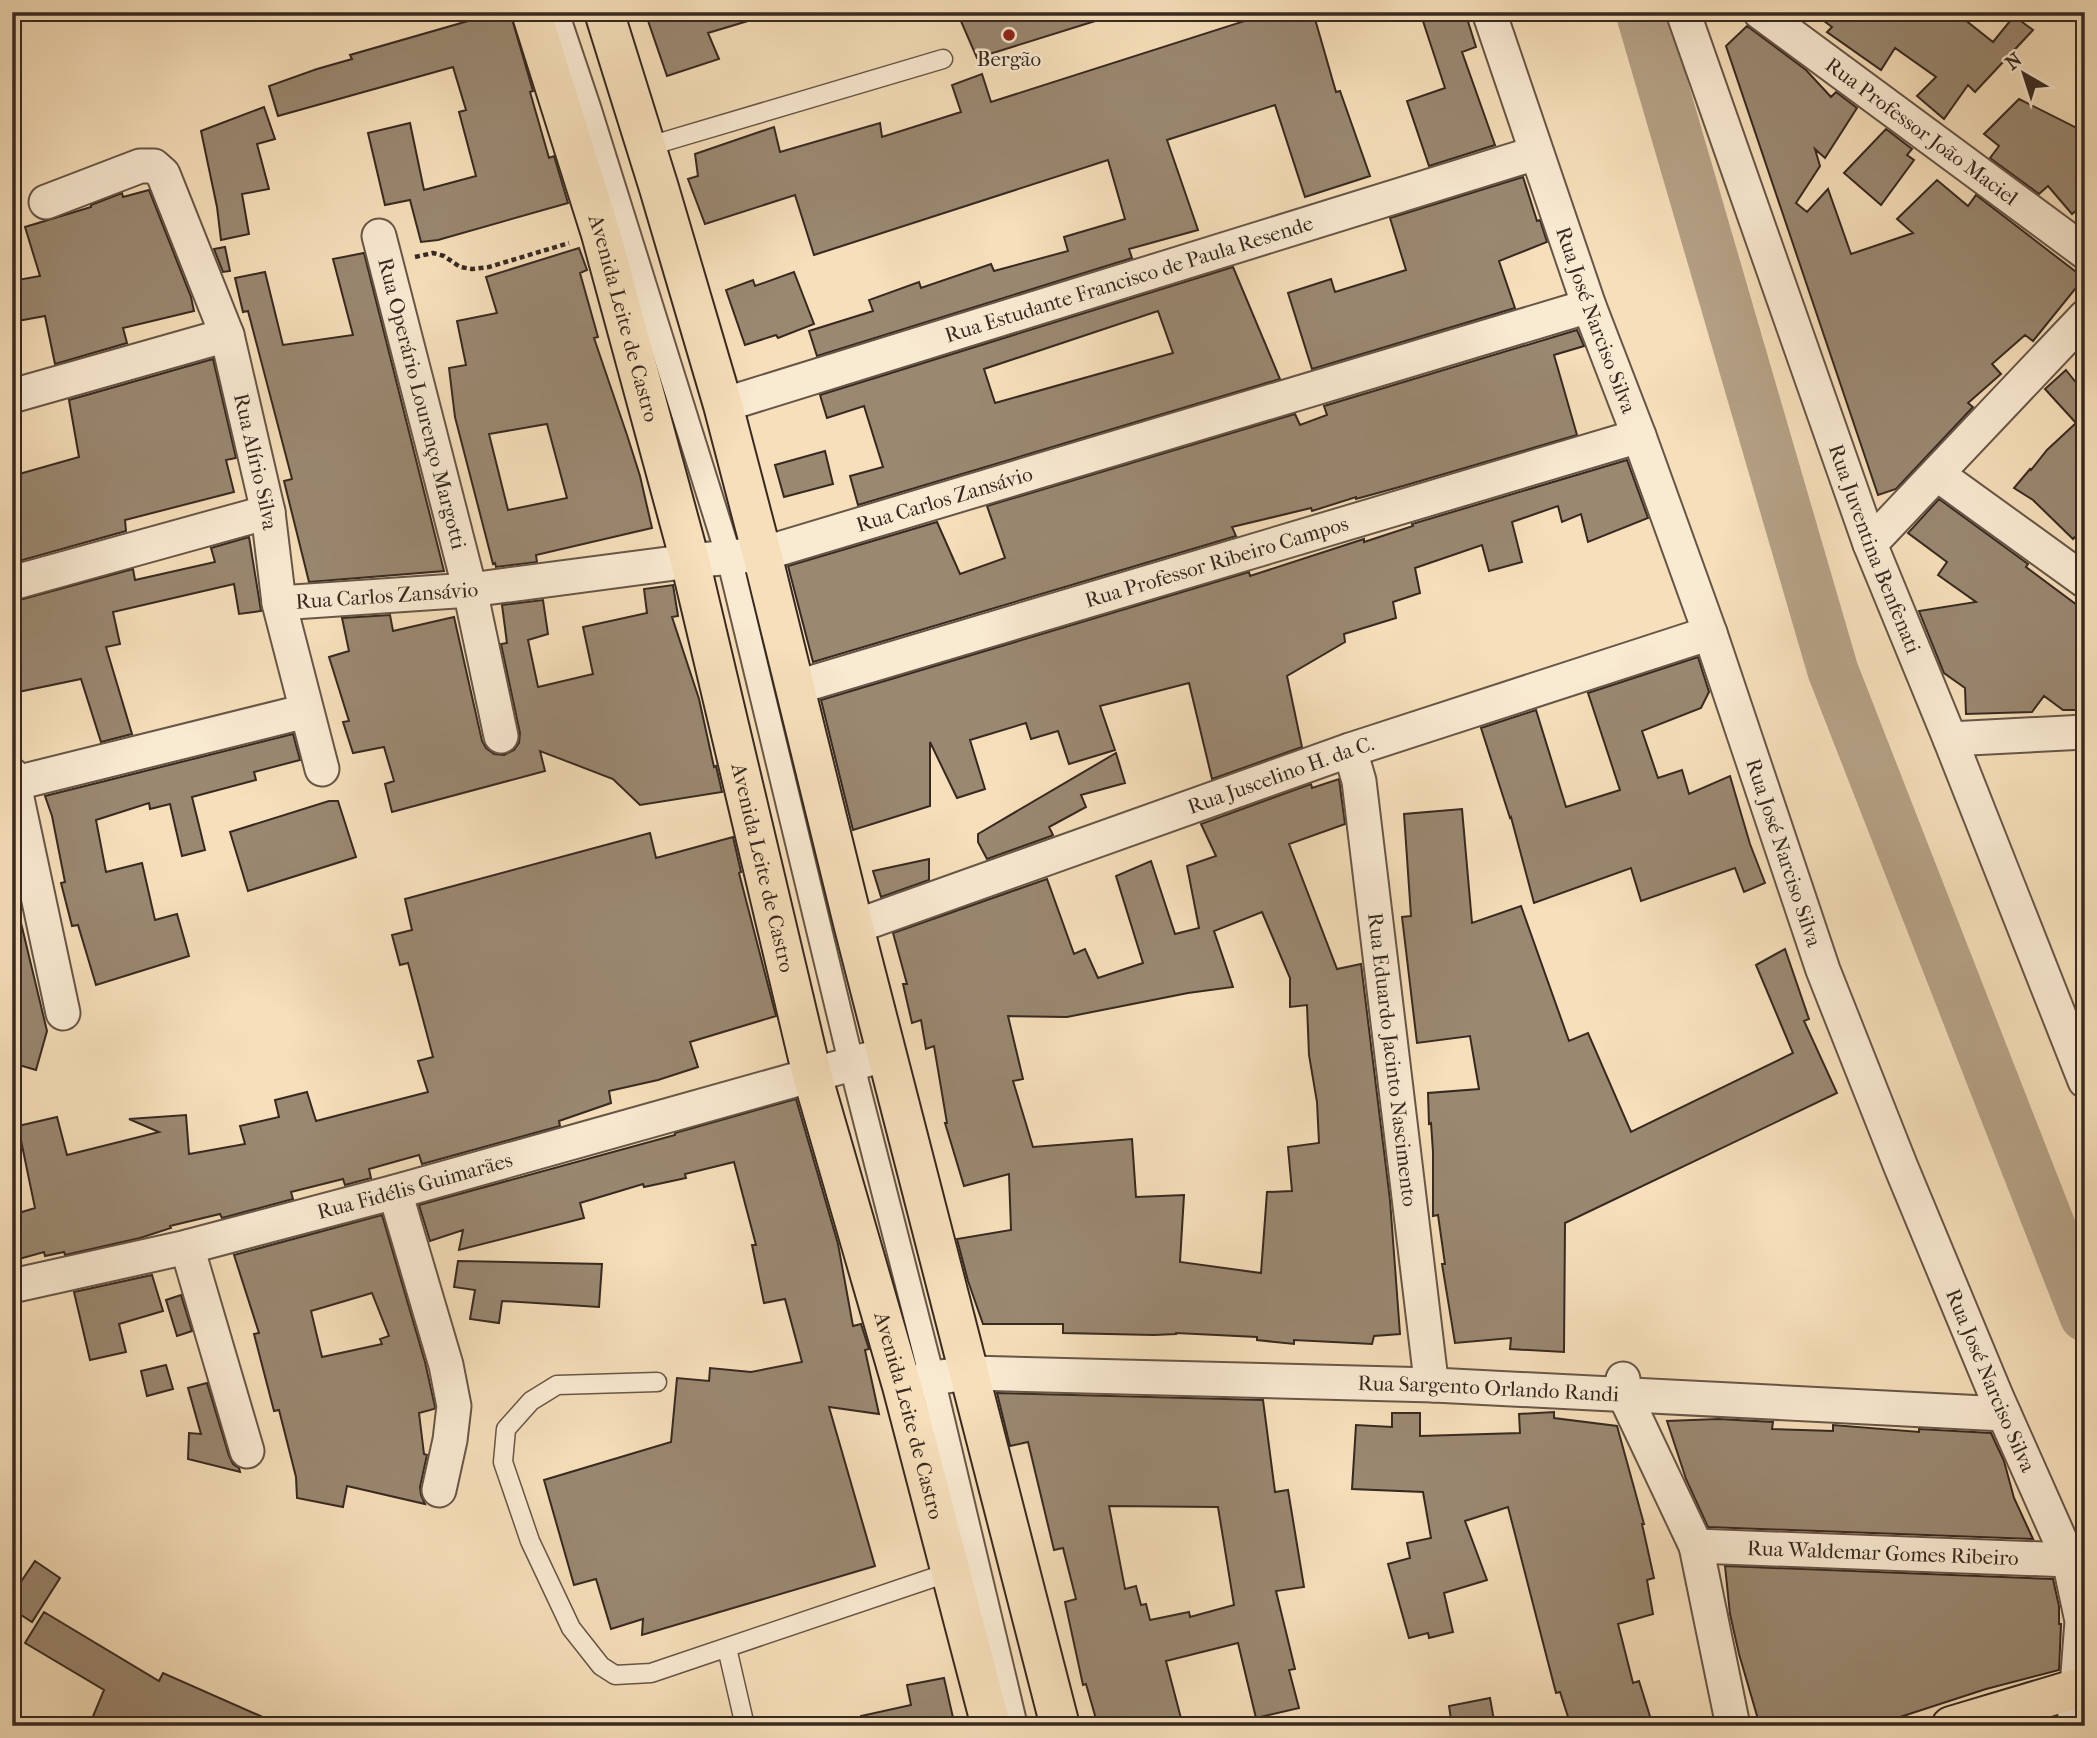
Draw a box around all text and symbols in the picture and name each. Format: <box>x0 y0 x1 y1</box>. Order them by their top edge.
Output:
marker: Bergão <box>1001 27 1017 43</box>
north arrow <box>1988 38 2058 108</box>
place label: Bergão <box>977 47 1041 71</box>
text: N <box>2001 48 2027 75</box>
street label: Rua Professor João Maciel <box>1821 53 2023 210</box>
street label: Avenida Leite de Castro <box>583 210 664 425</box>
street label: Rua Estudante Francisco de Paula Resende <box>942 211 1316 347</box>
street label: Rua José Narciso Silva <box>1551 224 1641 417</box>
street label: Rua Operário Lourenço Margotti <box>373 255 471 552</box>
street label: Rua Alírio Silva <box>229 391 282 532</box>
street label: Rua Juventina Benfenati <box>1824 441 1926 657</box>
street label: Rua Carlos Zansávio <box>853 462 1035 537</box>
street label: Rua Professor Ribeiro Campos <box>1082 511 1351 613</box>
street label: Rua Carlos Zansávio <box>295 577 479 614</box>
street label: Rua Juscelino H. da C. <box>1184 731 1377 819</box>
street label: Rua José Narciso Silva <box>1741 756 1826 950</box>
street label: Avenida Leite de Castro <box>726 760 799 975</box>
street label: Rua Eduardo Jacinto Nascimento <box>1363 911 1422 1208</box>
street label: Rua Fidélis Guimarães <box>314 1148 515 1224</box>
street label: Rua José Narciso Silva <box>1941 1285 2040 1476</box>
street label: Avenida Leite de Castro <box>869 1308 948 1522</box>
street label: Rua Sargento Orlando Randi <box>1357 1371 1620 1406</box>
street label: Rua Waldemar Gomes Ribeiro <box>1747 1536 2019 1570</box>

